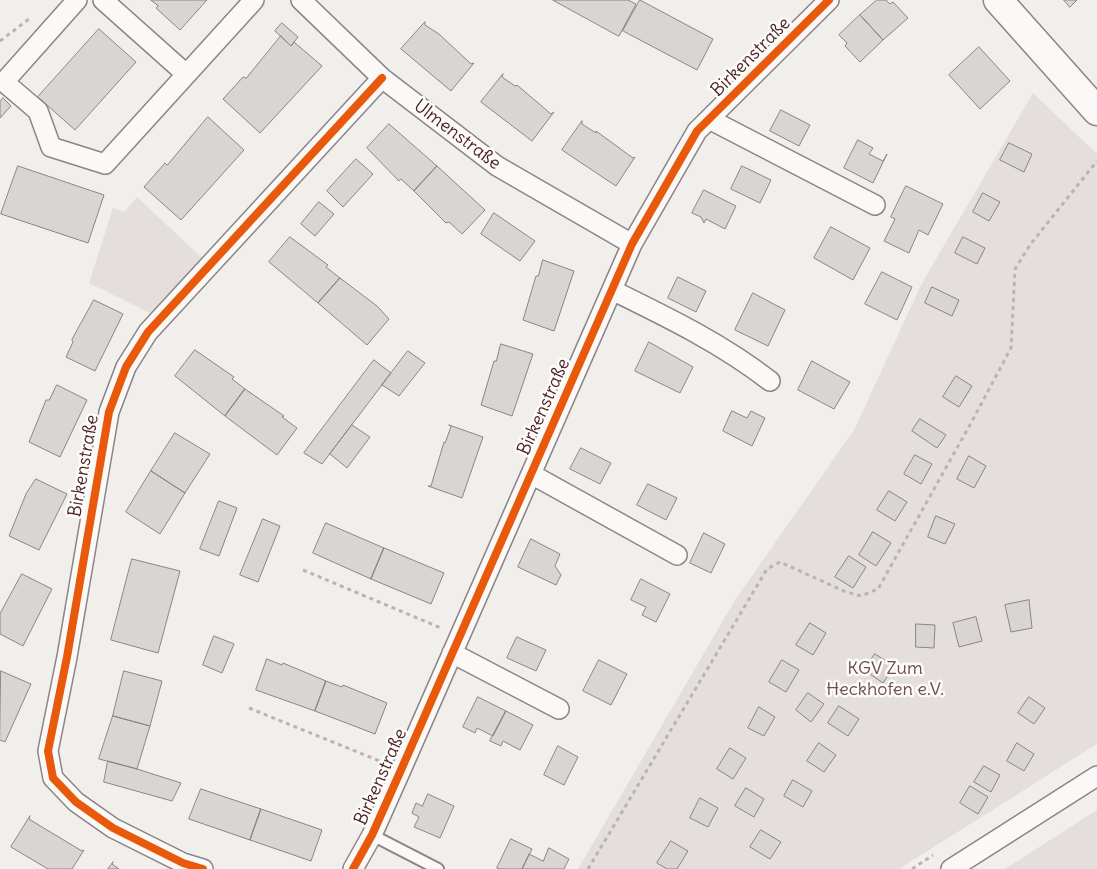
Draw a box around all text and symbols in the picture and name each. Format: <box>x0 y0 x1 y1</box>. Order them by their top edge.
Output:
street label: Birkenstraße <box>707 13 795 101</box>
street label: Ulmenstraße <box>409 95 505 175</box>
street label: Birkenstraße <box>513 355 575 459</box>
street label: Birkenstraße <box>64 413 104 519</box>
park label: KGV Zum Heckhofen e.V. <box>826 658 944 701</box>
street label: Birkenstraße <box>350 725 412 829</box>

